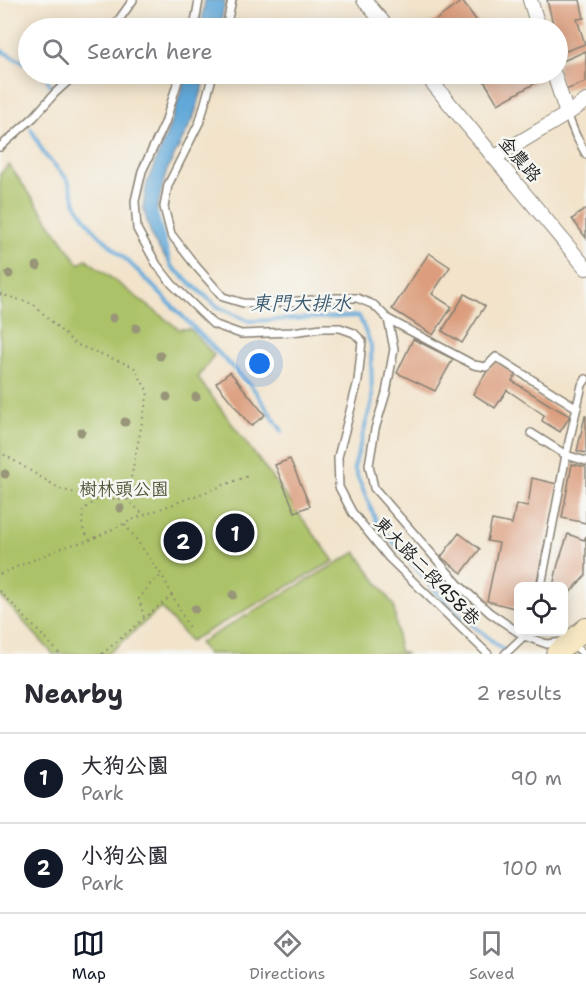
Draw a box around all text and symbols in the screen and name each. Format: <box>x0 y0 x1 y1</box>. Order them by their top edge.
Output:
search box <box>18 18 568 84</box>
icon: search <box>39 35 72 68</box>
text: Search here <box>87 37 213 66</box>
street label: 金農路 <box>493 131 547 187</box>
water label: 東門大排水 <box>251 290 352 316</box>
your location <box>245 349 274 378</box>
park label: 樹林頭公園 <box>79 477 169 501</box>
pin: 1 <box>216 510 254 556</box>
street label: 東大路二段458巷 <box>369 511 485 631</box>
pin: 2 <box>164 518 202 564</box>
map controls <box>514 582 568 636</box>
button: locate <box>514 582 568 636</box>
text: Nearby <box>24 676 123 711</box>
text: 2 results <box>476 680 562 706</box>
text: 大狗公園 <box>81 751 169 780</box>
text: 1 <box>39 765 48 791</box>
text: 90 m <box>510 765 562 791</box>
text: Park <box>81 780 124 806</box>
text: 小狗公園 <box>81 841 169 870</box>
text: 2 <box>37 855 51 881</box>
text: 100 m <box>502 855 562 881</box>
text: Park <box>81 870 124 896</box>
tab: Map <box>72 927 106 984</box>
tab: Directions <box>249 927 326 984</box>
tab: Saved <box>469 927 514 984</box>

